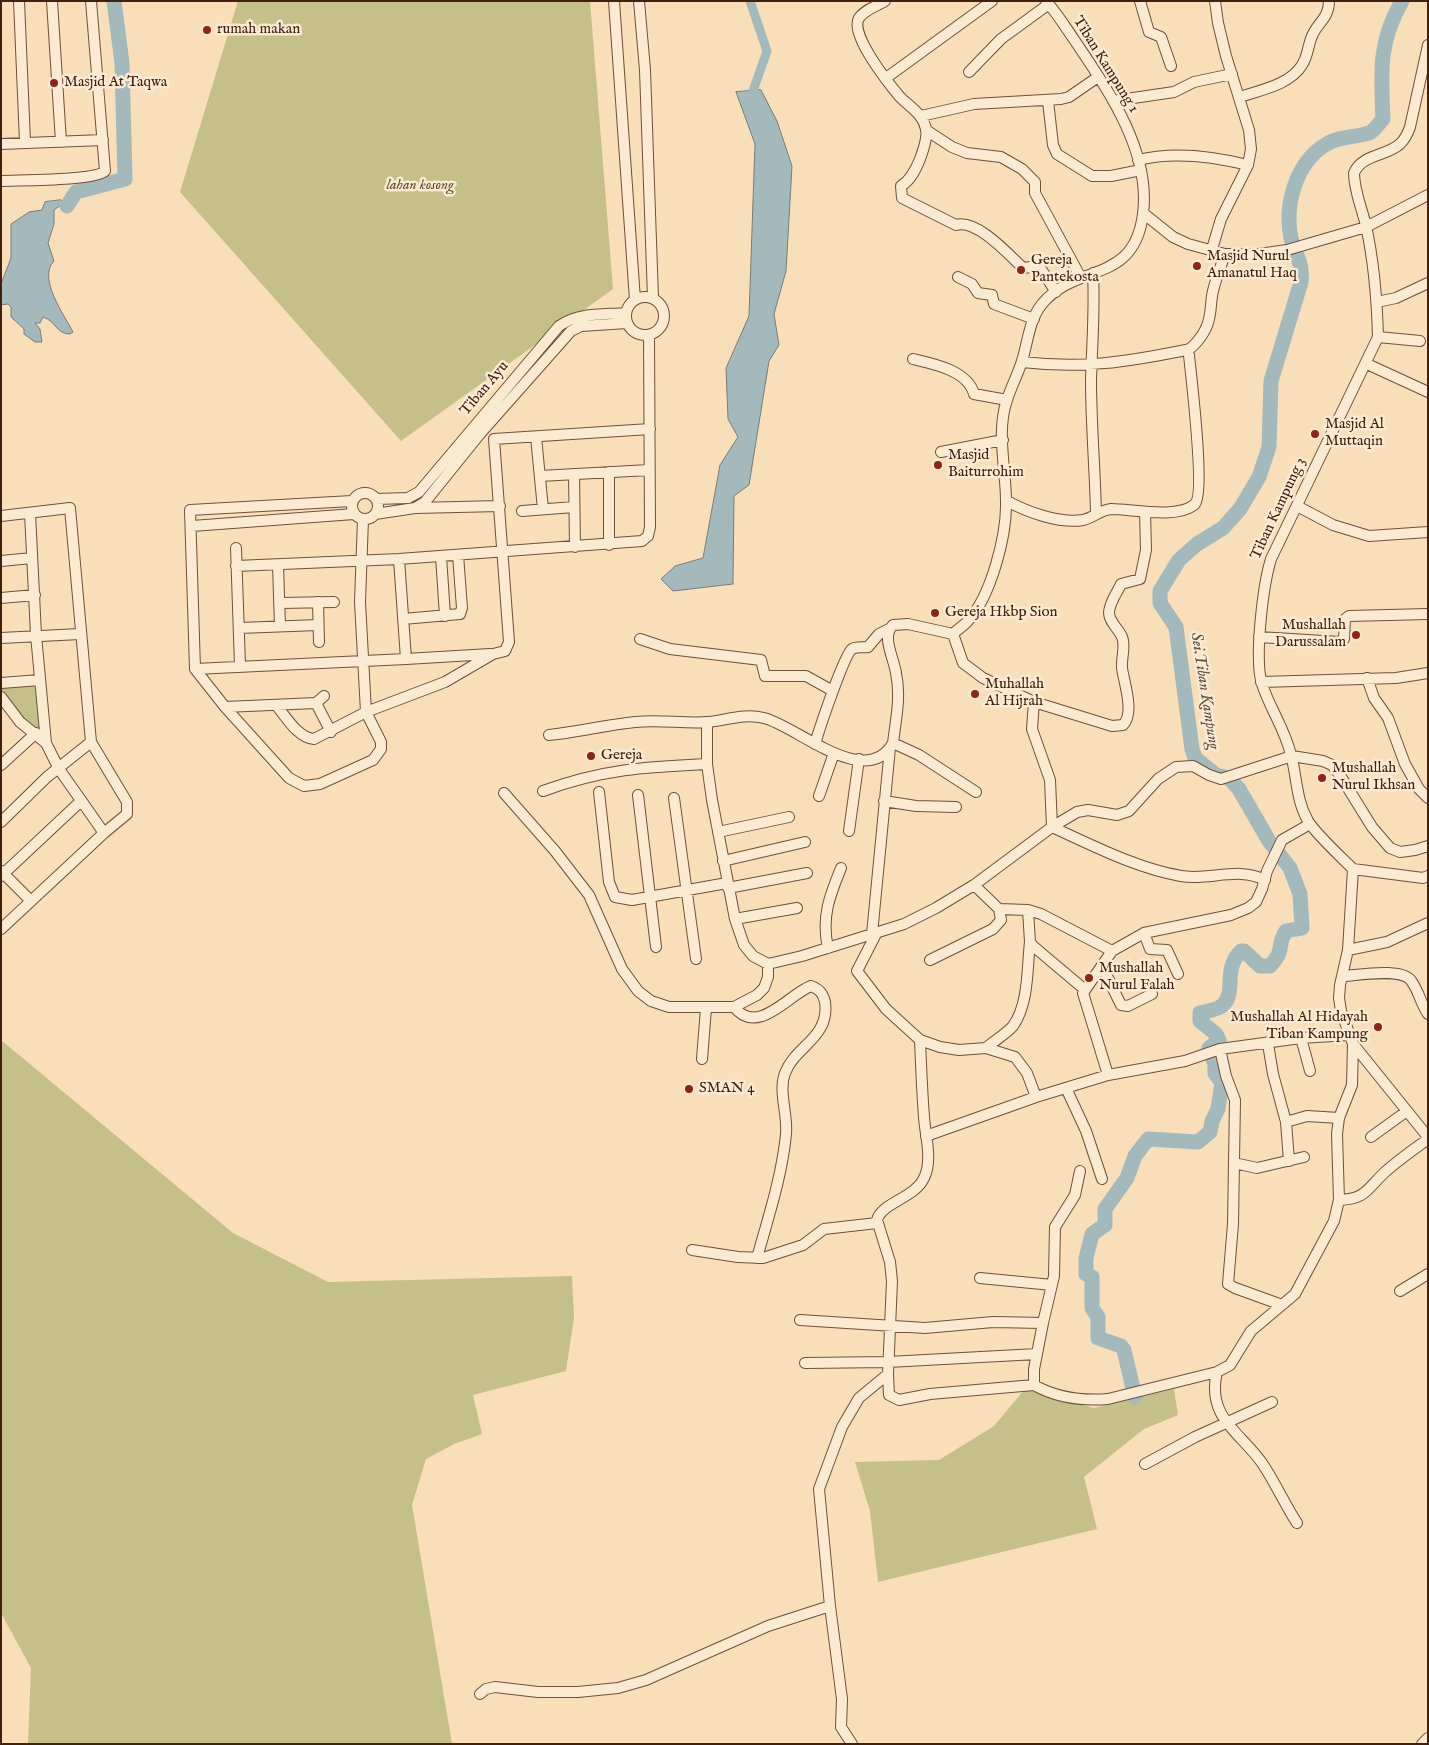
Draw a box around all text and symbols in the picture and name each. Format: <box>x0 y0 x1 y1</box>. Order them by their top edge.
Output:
street label: Tiban Kampung 1 <box>1068 13 1142 117</box>
place label: rumah makan <box>217 21 300 39</box>
marker: rumah makan <box>201 24 213 36</box>
place label: Masjid At Taqwa <box>64 74 167 92</box>
marker: Masjid At Taqwa <box>48 77 60 89</box>
park label: lahan kosong <box>386 177 454 195</box>
place label: Masjid Nurul Amanatul Haq <box>1207 248 1297 283</box>
place label: Gereja Pantekosta <box>1031 252 1099 287</box>
marker: Masjid Nurul Amanatul Haq <box>1191 260 1203 272</box>
marker: Gereja Pantekosta <box>1015 264 1027 276</box>
street label: Tiban Ayu <box>457 358 513 420</box>
place label: Masjid Al Muttaqin <box>1325 416 1384 451</box>
marker: Masjid Al Muttaqin <box>1309 428 1321 440</box>
place label: Masjid Baiturrohim <box>948 447 1024 482</box>
street label: Tiban Kampung 3 <box>1248 455 1310 563</box>
marker: Masjid Baiturrohim <box>932 459 944 471</box>
place label: Gereja Hkbp Sion <box>945 604 1058 622</box>
marker: Gereja Hkbp Sion <box>929 607 941 619</box>
place label: Mushallah Darussalam <box>1275 617 1346 652</box>
marker: Mushallah Darussalam <box>1350 629 1362 641</box>
water label: Sei.Tiban Kampung <box>1185 631 1223 751</box>
place label: Muhallah Al Hijrah <box>985 676 1044 711</box>
marker: Muhallah Al Hijrah <box>969 688 981 700</box>
place label: Gereja <box>601 747 642 765</box>
marker: Gereja <box>585 750 597 762</box>
place label: Mushallah Nurul Ikhsan <box>1332 760 1415 795</box>
marker: Mushallah Nurul Ikhsan <box>1316 772 1328 784</box>
place label: Mushallah Nurul Falah <box>1099 960 1174 995</box>
marker: Mushallah Nurul Falah <box>1083 972 1095 984</box>
place label: Mushallah Al Hidayah Tiban Kampung <box>1230 1009 1368 1044</box>
marker: Mushallah Al Hidayah Tiban Kampung <box>1372 1021 1384 1033</box>
place label: SMAN 4 <box>699 1080 755 1098</box>
marker: SMAN 4 <box>683 1083 695 1095</box>

